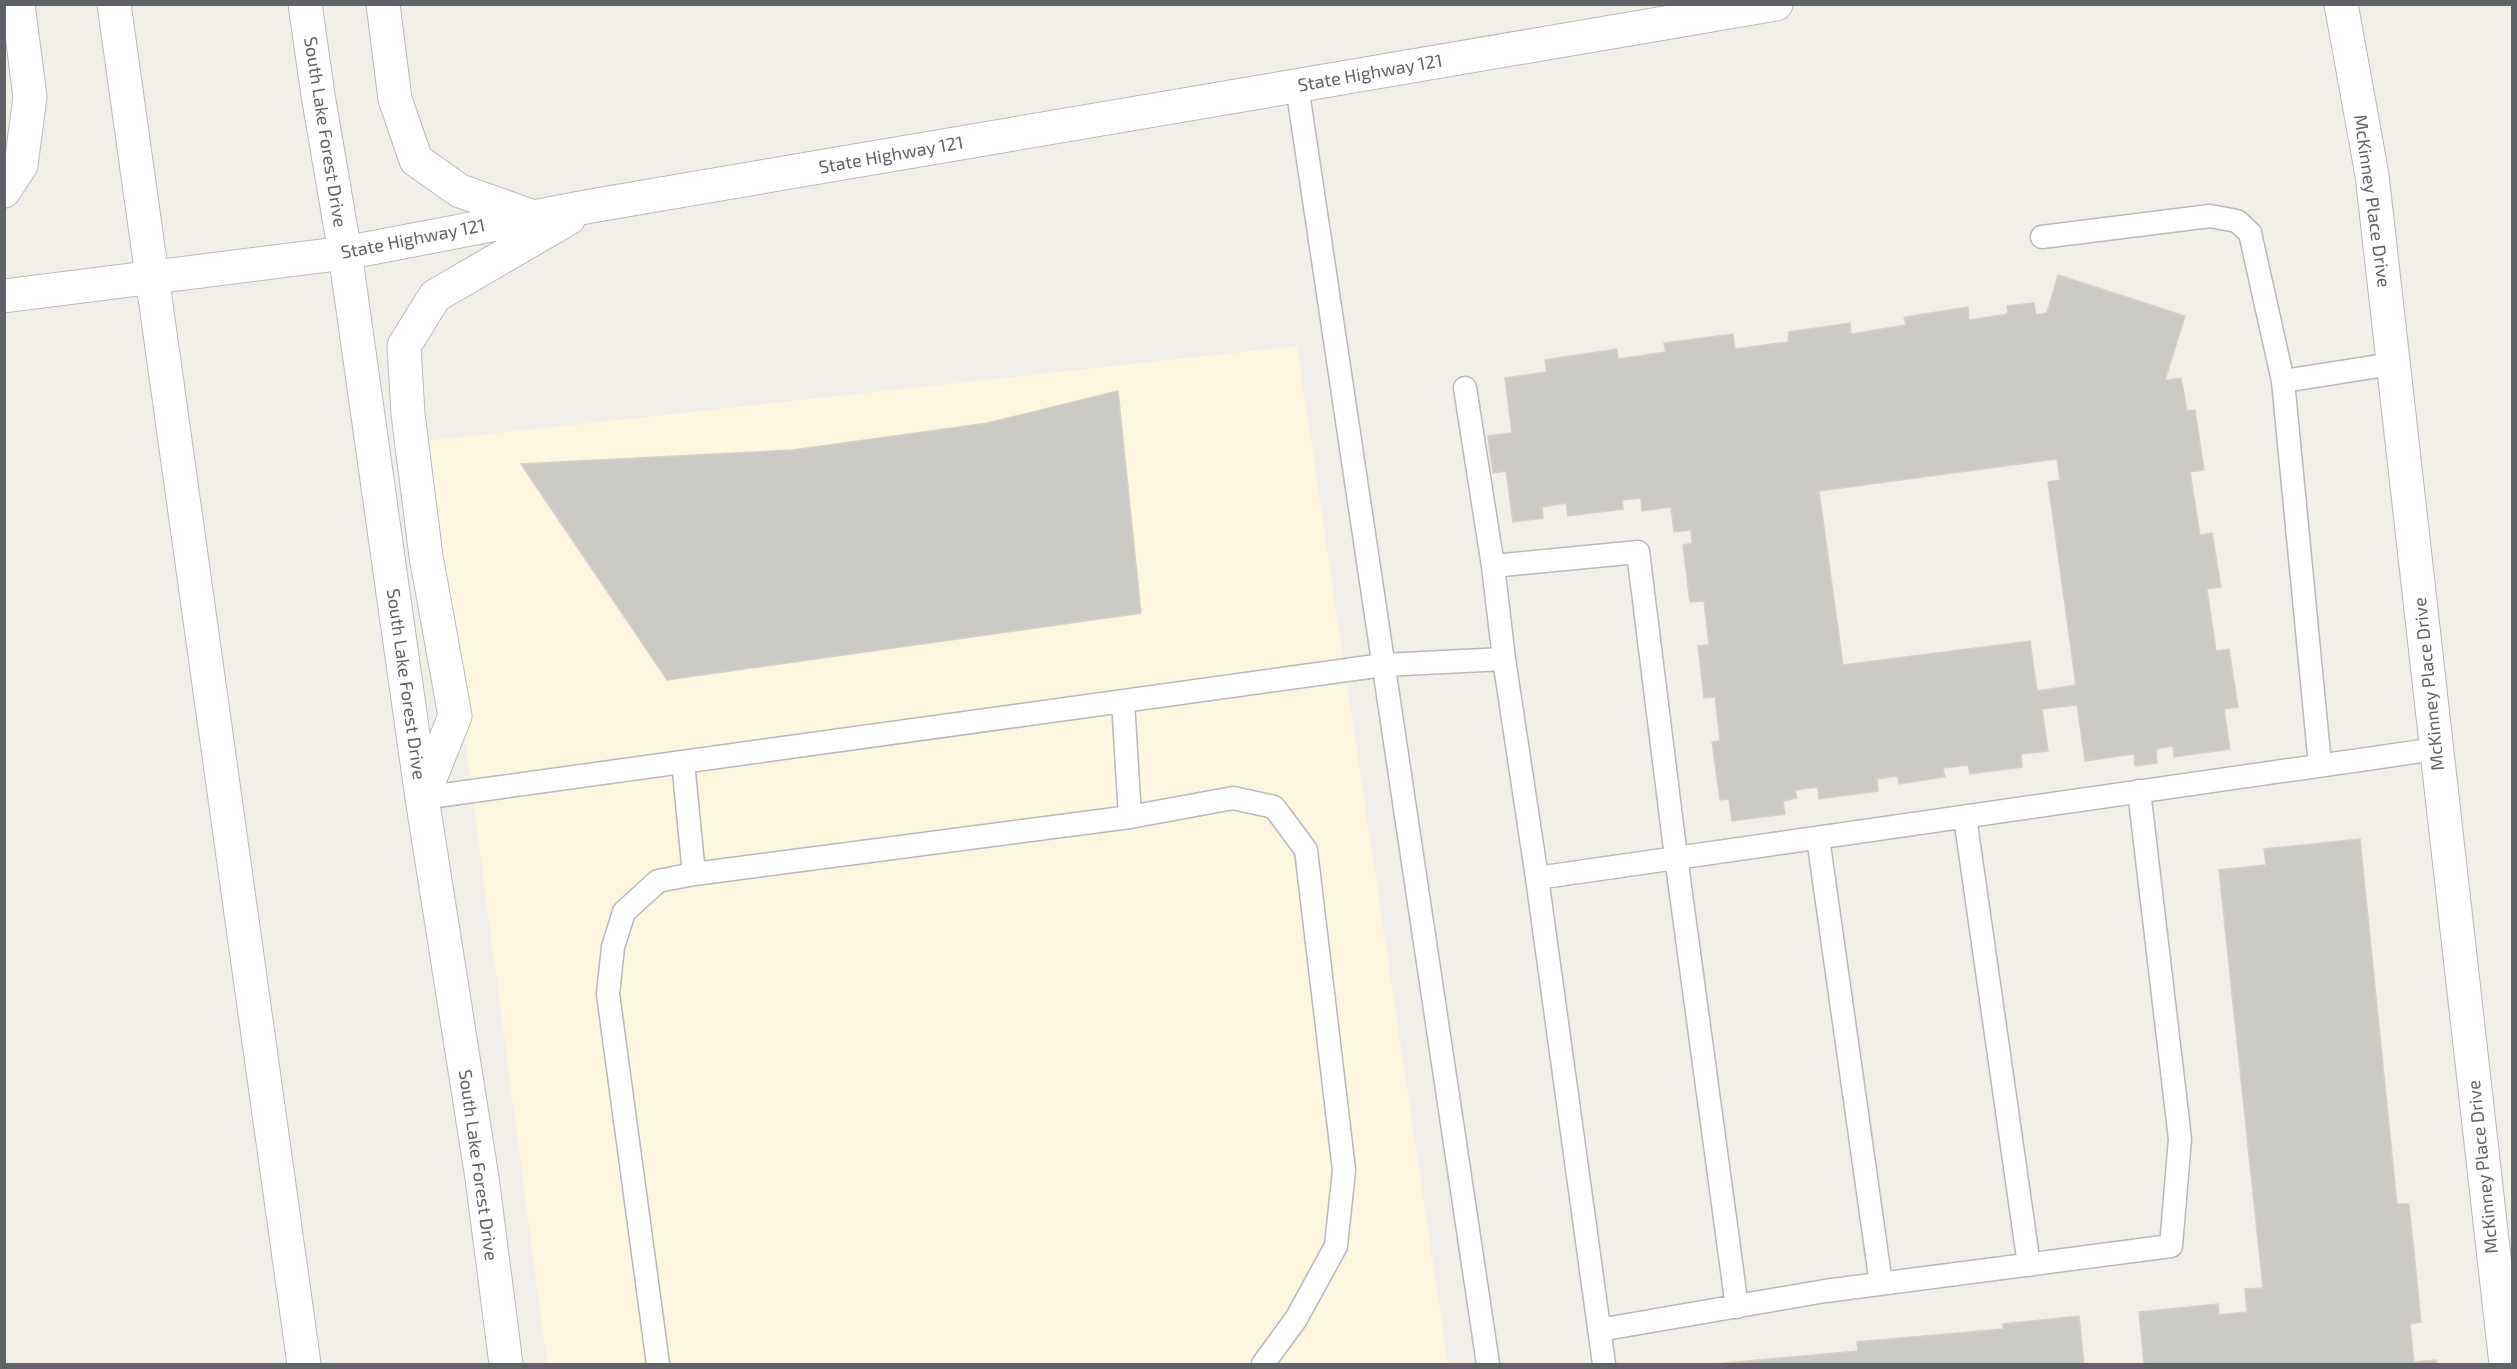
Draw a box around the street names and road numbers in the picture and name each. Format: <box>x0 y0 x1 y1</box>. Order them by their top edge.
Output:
street label: South Lake Forest Drive <box>300 35 352 229</box>
street label: State Highway 121 <box>1296 48 1444 96</box>
street label: McKinney Place Drive <box>2350 113 2396 289</box>
street label: State Highway 121 <box>817 130 965 178</box>
street label: State Highway 121 <box>339 213 487 263</box>
street label: South Lake Forest Drive <box>383 587 431 781</box>
street label: McKinney Place Drive <box>2408 596 2448 772</box>
street label: South Lake Forest Drive <box>455 1068 503 1262</box>
street label: McKinney Place Drive <box>2462 1079 2502 1255</box>

